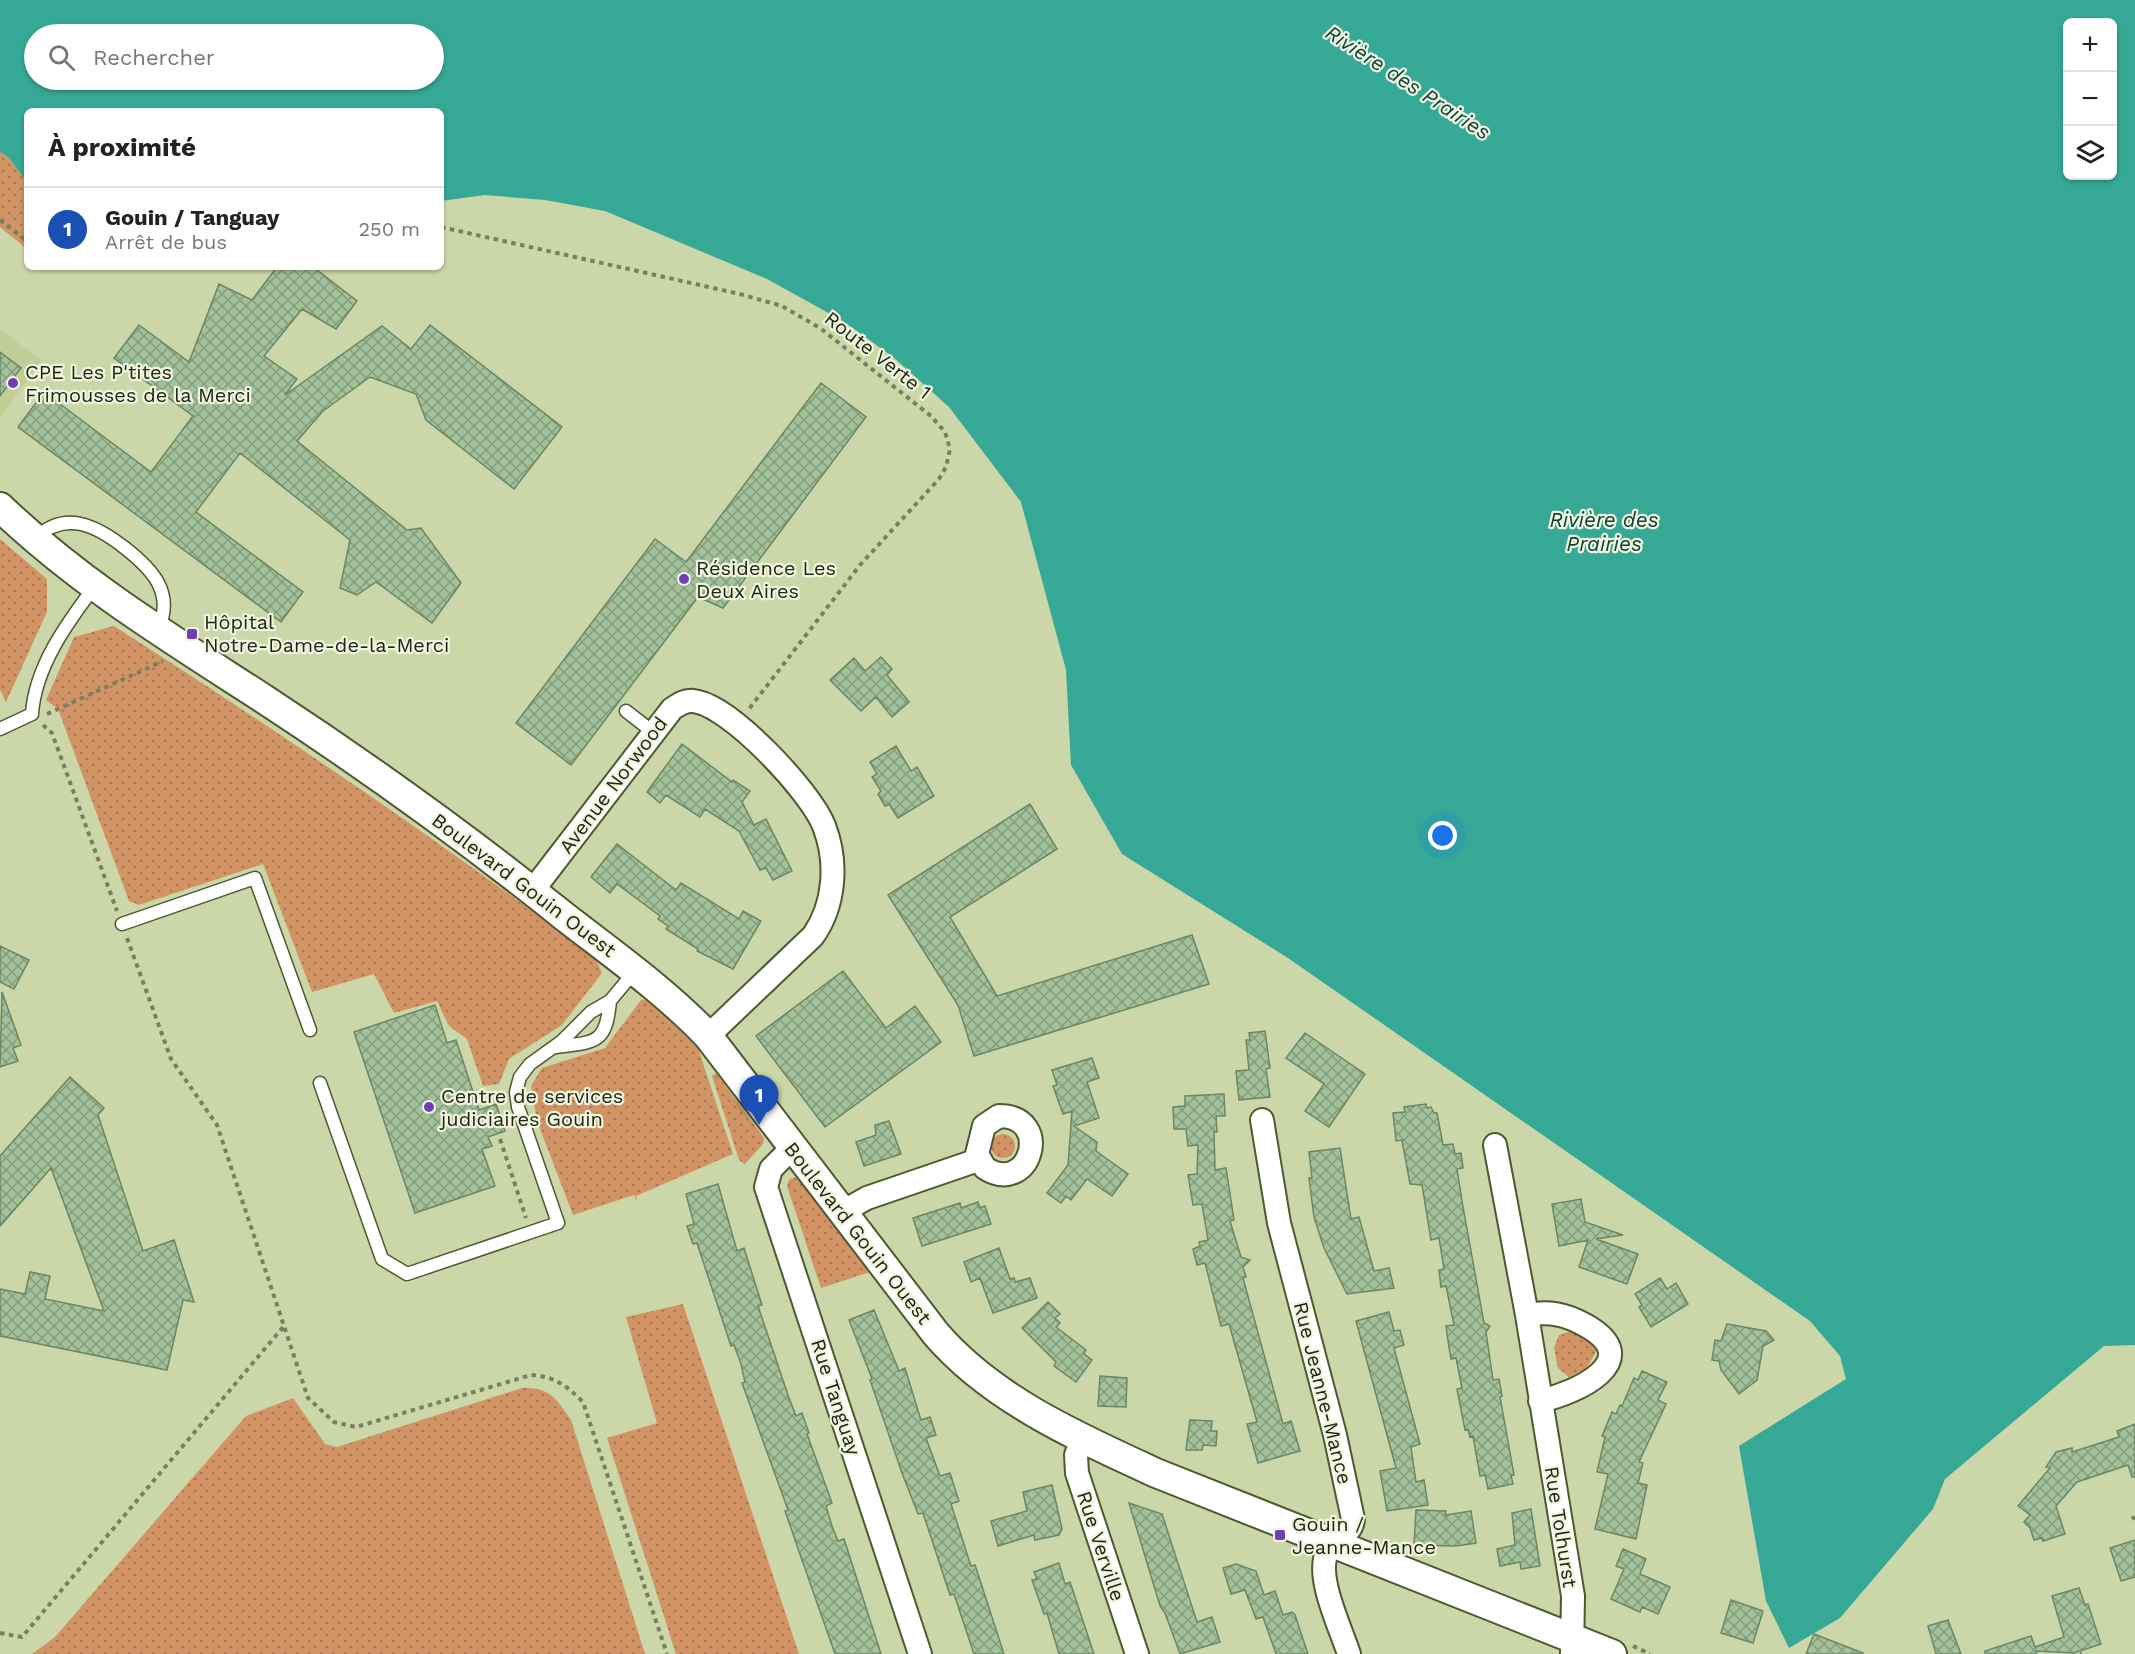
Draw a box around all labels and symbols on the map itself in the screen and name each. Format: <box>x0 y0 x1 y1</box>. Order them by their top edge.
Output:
water label: Rivière des Prairies <box>1321 19 1495 145</box>
street label: Route Verte 1 <box>820 306 936 404</box>
place label: CPE Les P'tites Frimousses de la Merci <box>25 360 251 407</box>
marker: CPE Les P'tites Frimousses de la Merci <box>6 376 20 390</box>
water label: Rivière des Prairies <box>1549 507 1659 556</box>
place label: Résidence Les Deux Aires <box>696 556 836 603</box>
marker: Résidence Les Deux Aires <box>677 572 691 586</box>
place label: Hôpital Notre-Dame-de-la-Merci <box>204 610 449 657</box>
marker: Hôpital Notre-Dame-de-la-Merci <box>185 627 199 641</box>
street label: Avenue Norwood <box>554 712 672 858</box>
street label: Boulevard Gouin Ouest <box>427 808 621 963</box>
your location <box>1428 821 1457 850</box>
pin: 1 <box>740 1076 778 1125</box>
place label: Centre de services judiciaires Gouin <box>439 1084 623 1131</box>
marker: Centre de services judiciaires Gouin <box>422 1100 436 1114</box>
street label: Boulevard Gouin Ouest <box>779 1137 937 1329</box>
street label: Rue Jeanne-Mance <box>1289 1299 1357 1487</box>
street label: Rue Tanguay <box>806 1336 866 1459</box>
street label: Rue Tolhurst <box>1540 1465 1583 1590</box>
street label: Rue Verville <box>1072 1488 1130 1604</box>
place label: Gouin / Jeanne-Mance <box>1292 1512 1436 1559</box>
marker: Gouin / Jeanne-Mance <box>1273 1528 1287 1542</box>

